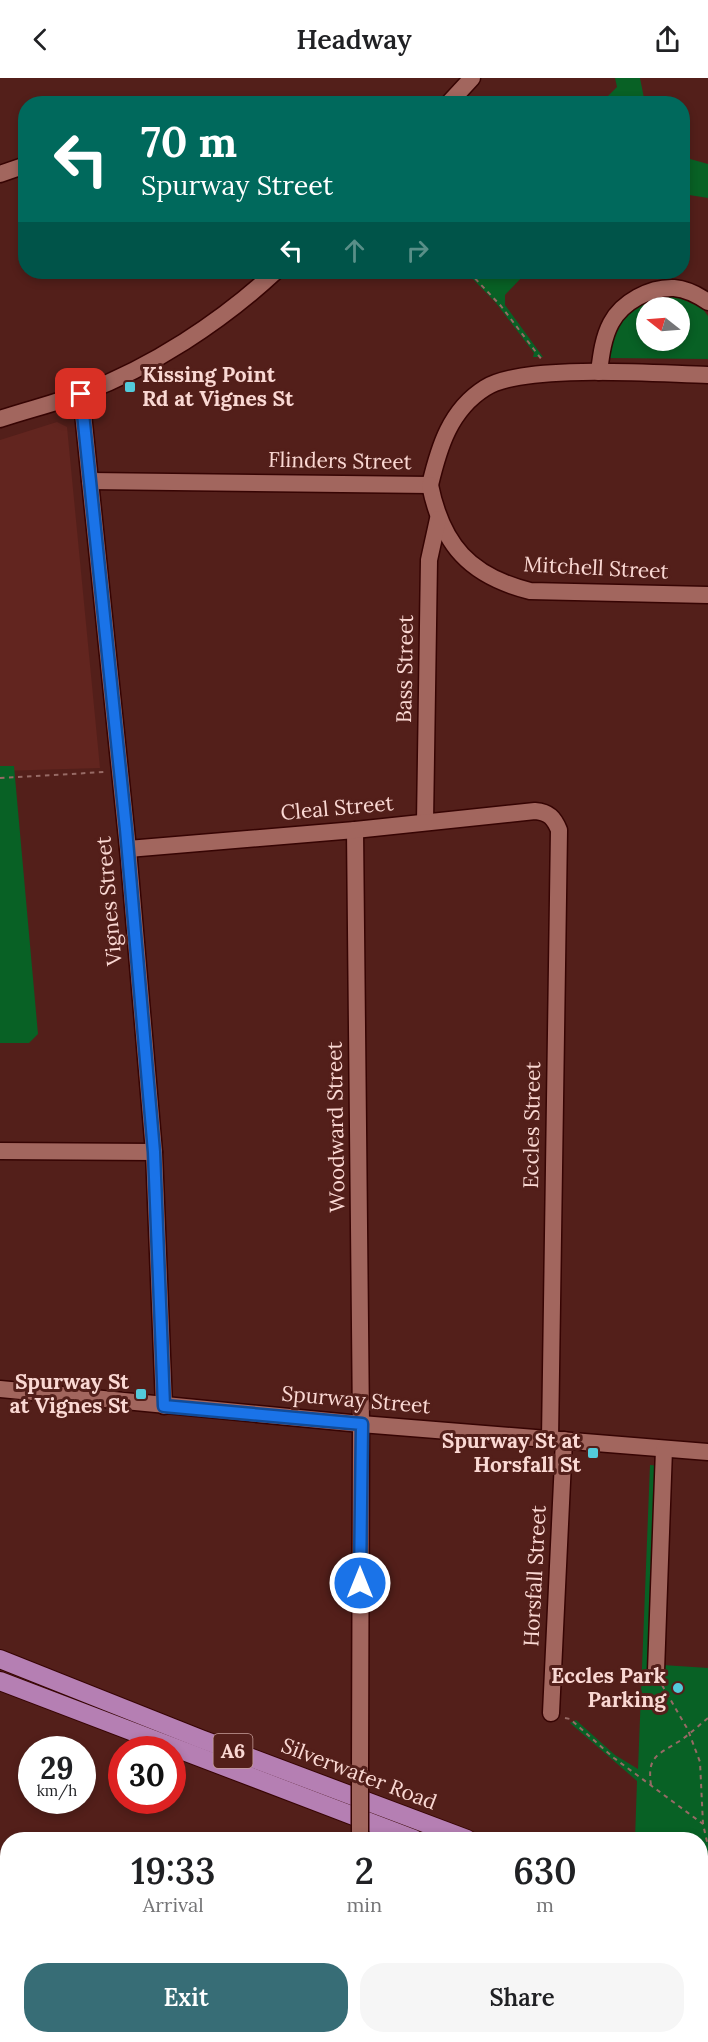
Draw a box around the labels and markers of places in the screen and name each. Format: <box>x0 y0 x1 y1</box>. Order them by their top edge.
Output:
place label: Kissing Point Rd at Vignes St <box>142 361 294 412</box>
pin <box>55 368 106 419</box>
marker: Kissing Point Rd at Vignes St <box>123 380 137 394</box>
place label: Spurway St at Vignes St <box>10 1368 129 1419</box>
marker: Spurway St at Vignes St <box>134 1387 148 1401</box>
place label: Spurway St at Horsfall St <box>442 1427 581 1478</box>
marker: Spurway St at Horsfall St <box>586 1446 600 1460</box>
place label: Eccles Park Parking <box>551 1662 667 1713</box>
marker: Eccles Park Parking <box>671 1681 685 1695</box>

